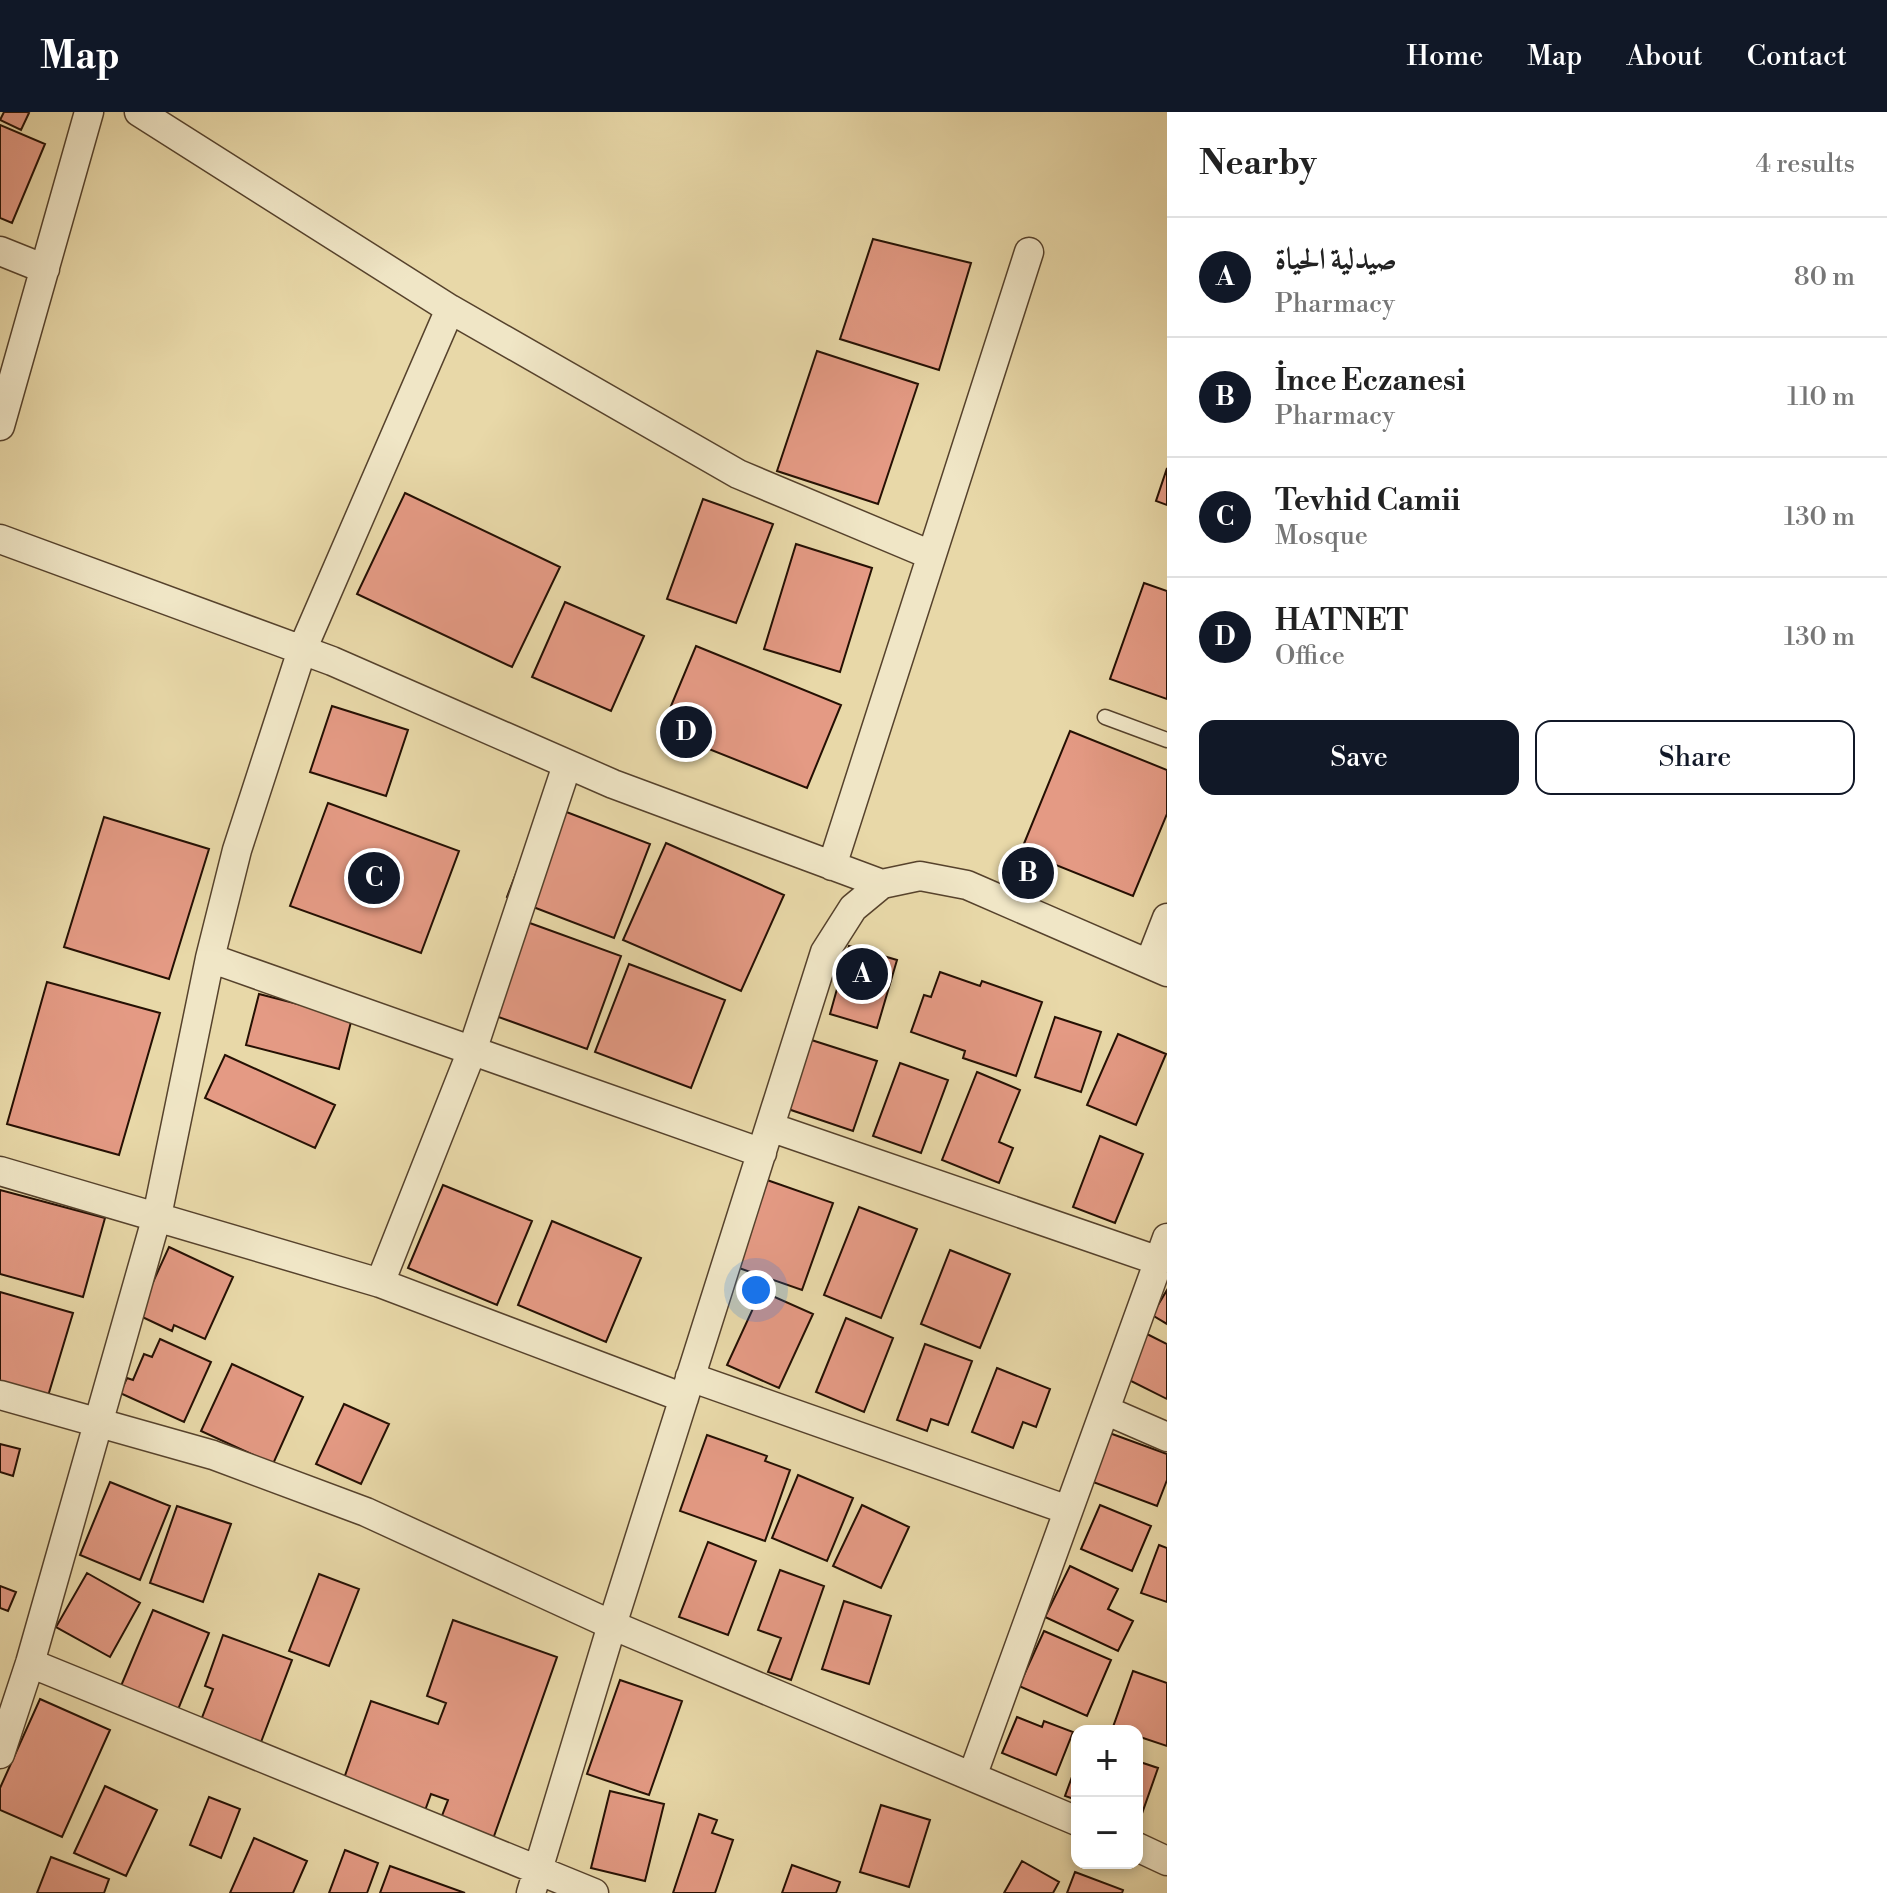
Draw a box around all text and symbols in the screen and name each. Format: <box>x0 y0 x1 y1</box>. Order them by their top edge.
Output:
text: Map <box>40 33 120 80</box>
text: Home <box>1407 39 1483 74</box>
text: Map <box>1527 39 1582 74</box>
text: About <box>1626 39 1703 74</box>
text: Contact <box>1747 39 1847 74</box>
text: Nearby <box>1199 143 1317 185</box>
text: 4 results <box>1756 148 1855 180</box>
text: صيدلية الحياة <box>1275 241 1397 279</box>
text: A <box>1216 261 1234 293</box>
text: 80 m <box>1794 261 1855 293</box>
text: Pharmacy <box>1275 288 1395 320</box>
text: İnce Eczanesi <box>1275 362 1465 400</box>
text: B <box>1215 381 1235 413</box>
text: 110 m <box>1787 381 1855 413</box>
text: Pharmacy <box>1275 400 1395 432</box>
text: Tevhid Camii <box>1275 482 1460 520</box>
text: C <box>1216 501 1234 533</box>
text: 130 m <box>1784 501 1855 533</box>
text: Mosque <box>1275 520 1368 552</box>
text: HATNET <box>1275 602 1408 640</box>
text: D <box>1215 621 1235 653</box>
text: 130 m <box>1784 621 1855 653</box>
text: Office <box>1275 640 1345 672</box>
pin: D <box>660 702 712 762</box>
button: Save <box>1199 720 1519 795</box>
button: Share <box>1535 720 1855 795</box>
pin: B <box>1002 843 1054 903</box>
pin: C <box>348 848 400 908</box>
pin: A <box>836 944 888 1004</box>
your location <box>736 1270 776 1310</box>
map controls <box>1071 1725 1143 1869</box>
button: + <box>1071 1725 1143 1797</box>
button: − <box>1071 1797 1143 1869</box>

